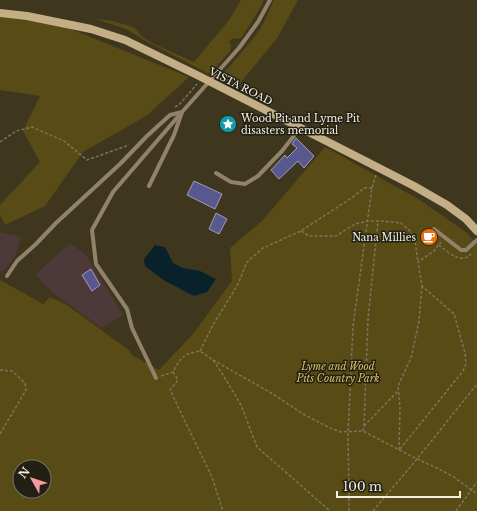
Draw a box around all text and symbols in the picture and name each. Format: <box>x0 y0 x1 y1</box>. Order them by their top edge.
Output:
street label: VISTA ROAD <box>206 64 275 108</box>
place label: Wood Pit and Lyme Pit disasters memorial <box>240 112 360 137</box>
place icon: Wood Pit and Lyme Pit disasters memorial <box>218 114 238 134</box>
cafe icon: Nana Millies <box>419 227 439 247</box>
place label: Nana Millies <box>352 231 416 244</box>
park label: Lyme and Wood Pits Country Park <box>296 360 380 385</box>
north arrow <box>12 459 52 499</box>
text: N <box>16 464 33 481</box>
scale bar <box>337 473 460 499</box>
text: 100 m <box>343 479 382 494</box>

